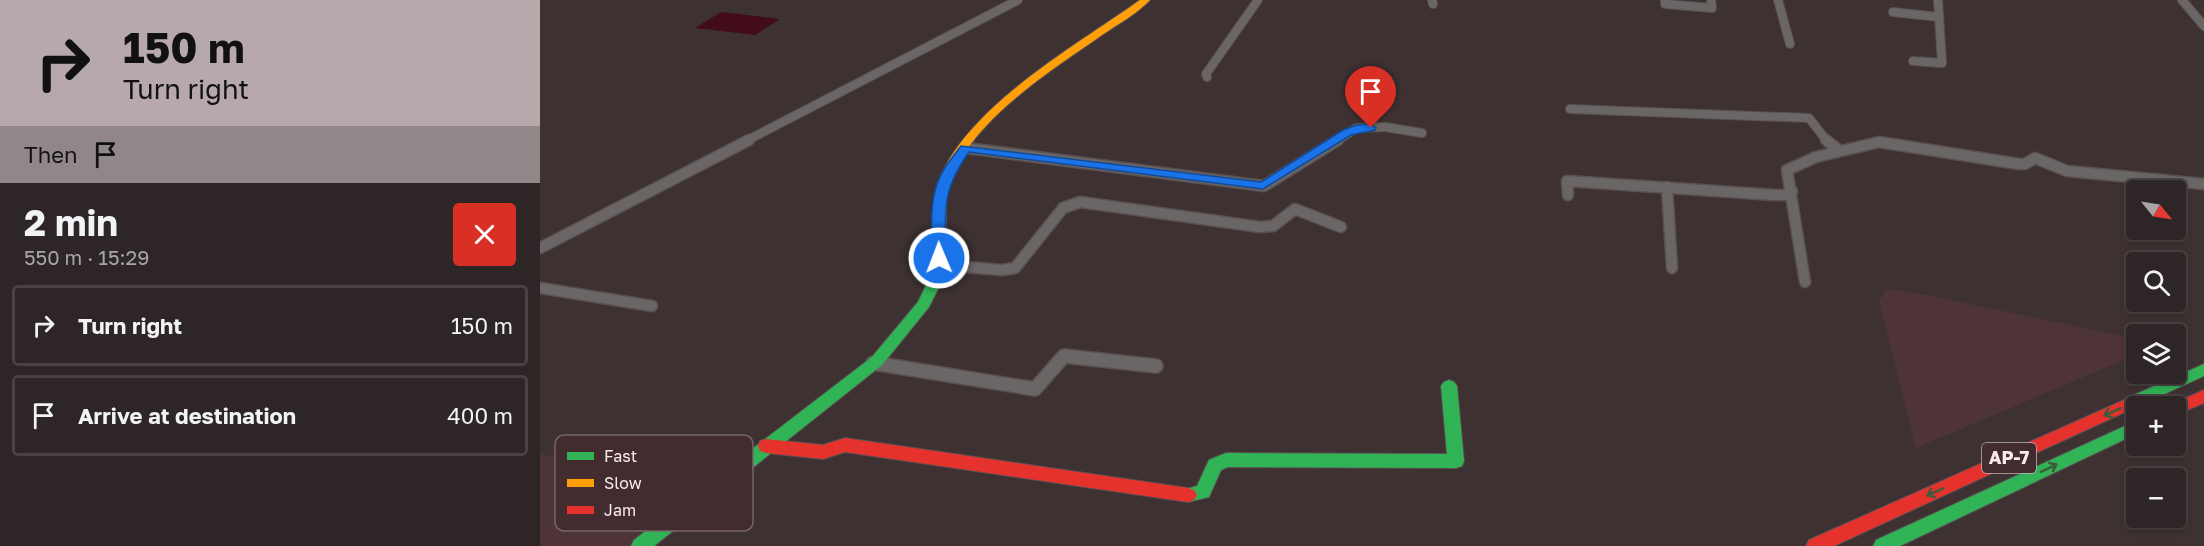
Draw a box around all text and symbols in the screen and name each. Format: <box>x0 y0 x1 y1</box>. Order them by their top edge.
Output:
text: 150 m <box>123 22 245 72</box>
icon: right <box>24 24 102 102</box>
pin <box>1345 66 1396 128</box>
text: Turn right <box>123 73 249 105</box>
icon: arrive <box>1354 75 1387 108</box>
icon: arrive <box>89 138 122 171</box>
text: Then <box>24 141 77 168</box>
north arrow <box>2126 180 2186 240</box>
map controls <box>2126 180 2186 528</box>
text: 2 min <box>24 201 118 244</box>
button: close <box>453 203 516 266</box>
position arrow <box>907 226 971 290</box>
text: 550 m · 15:29 <box>24 245 149 269</box>
button: search <box>2126 252 2186 312</box>
icon: right <box>27 309 60 342</box>
text: Turn right <box>78 312 182 339</box>
text: 150 m <box>451 312 513 339</box>
button: layers <box>2126 324 2186 384</box>
button: + <box>2126 396 2186 456</box>
icon: arrive <box>27 399 60 432</box>
text: Arrive at destination <box>78 402 296 429</box>
text: 400 m <box>447 402 513 429</box>
one-way arrow <box>2104 406 2122 418</box>
legend <box>555 435 753 531</box>
road number: AP-7 <box>1982 443 2036 473</box>
text: Fast <box>604 446 637 466</box>
one-way arrow <box>2040 462 2058 473</box>
button: − <box>2126 468 2186 528</box>
text: Slow <box>604 473 642 493</box>
one-way arrow <box>1926 486 1944 498</box>
text: Jam <box>604 500 636 520</box>

